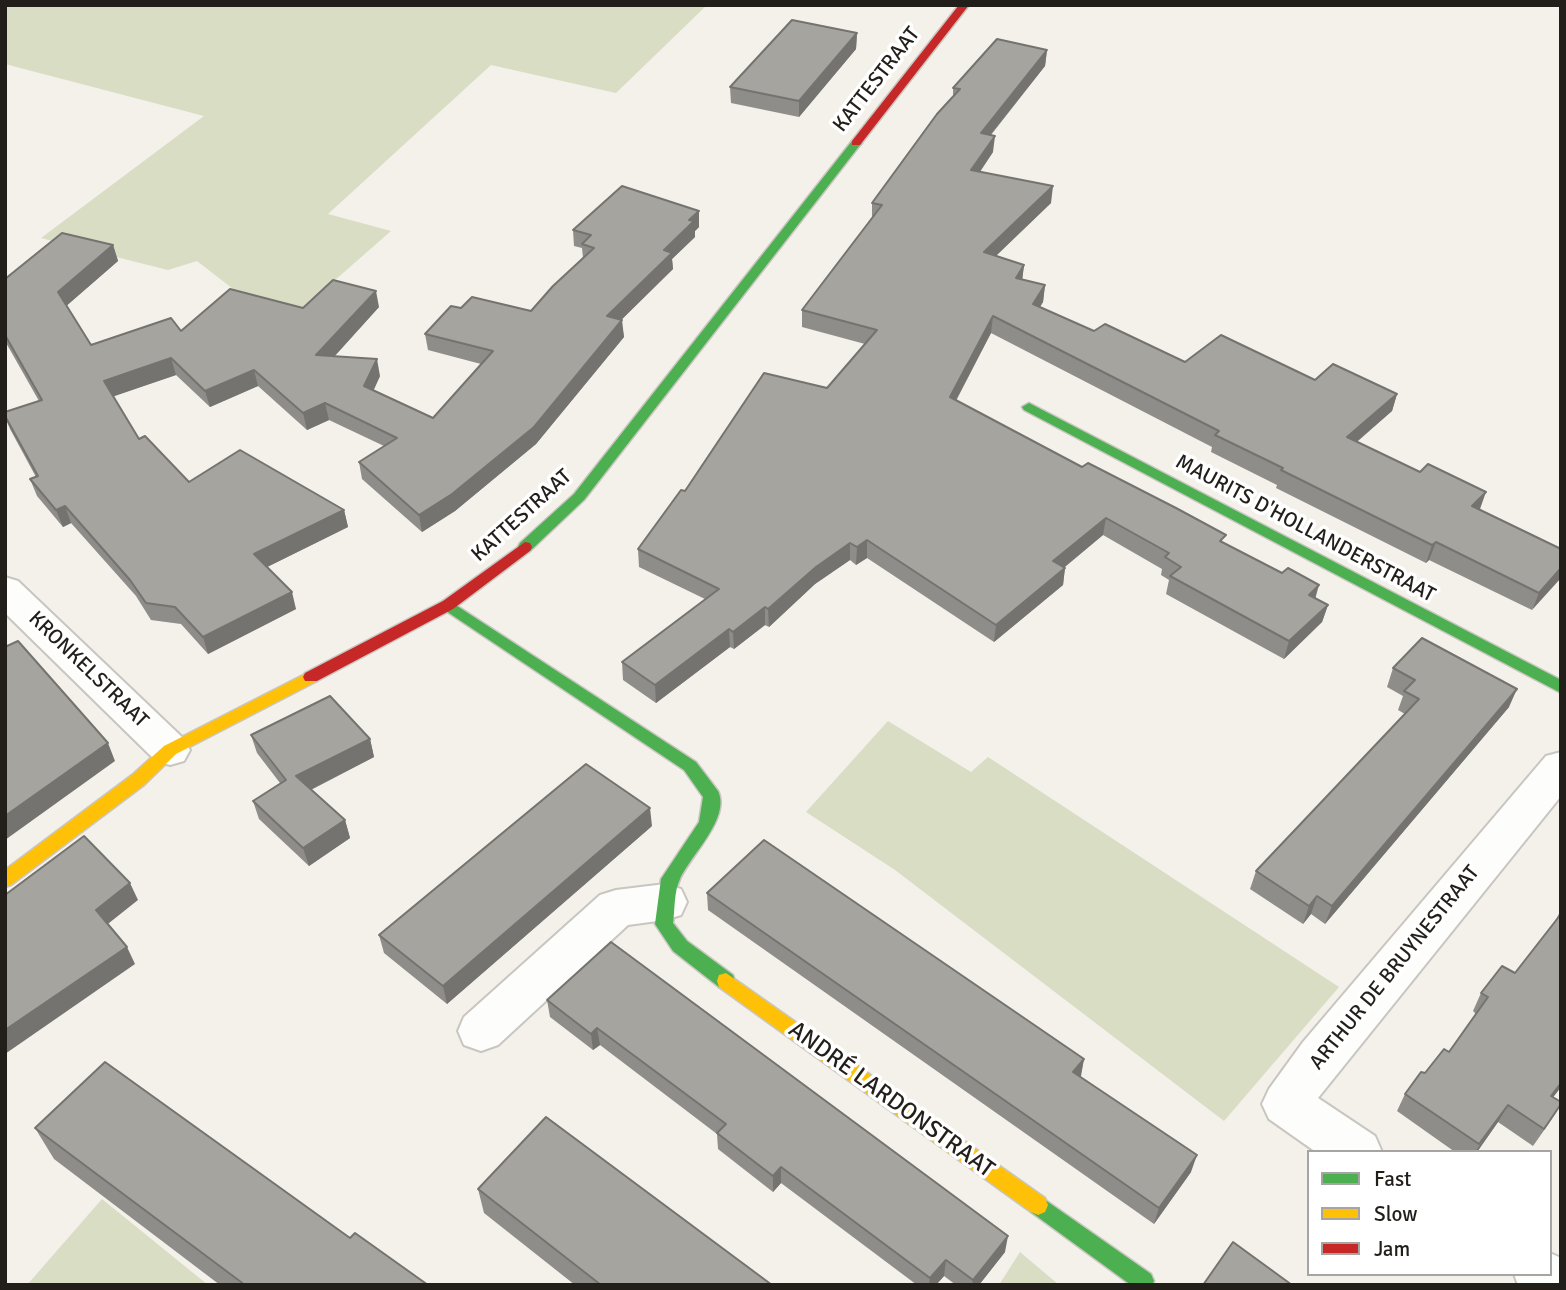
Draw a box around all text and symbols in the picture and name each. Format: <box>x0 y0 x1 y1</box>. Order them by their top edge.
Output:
street label: KATTESTRAAT <box>828 23 926 137</box>
street label: MAURITS D'HOLLANDERSTRAAT <box>1171 450 1439 608</box>
street label: KATTESTRAAT <box>467 464 577 568</box>
street label: KRONKELSTRAAT <box>23 606 153 734</box>
street label: ARTHUR DE BRUYNESTRAAT <box>1305 861 1485 1075</box>
street label: ANDRÉ LARDONSTRAAT <box>782 1016 1000 1184</box>
legend <box>1307 1150 1552 1276</box>
text: Fast <box>1374 1166 1411 1192</box>
text: Slow <box>1374 1201 1418 1227</box>
text: Jam <box>1374 1236 1410 1262</box>

